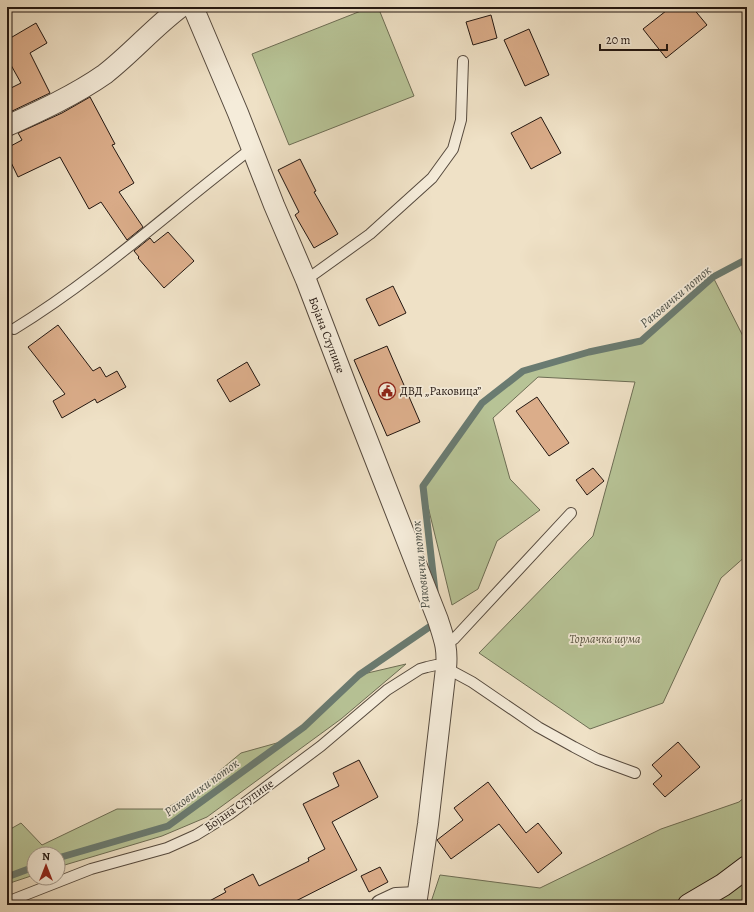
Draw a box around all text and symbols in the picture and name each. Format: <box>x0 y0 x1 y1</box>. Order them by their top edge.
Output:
scale bar <box>600 26 667 52</box>
text: 20 m <box>606 32 630 48</box>
water label: Раковички поток <box>636 261 715 331</box>
street label: Бојана Ступице <box>305 294 349 376</box>
public building icon: ДВД „Раковица” <box>377 381 397 401</box>
place label: ДВД „Раковица” <box>400 383 481 399</box>
water label: Раковички поток <box>407 520 434 610</box>
park label: Торлачка шума <box>569 631 641 647</box>
water label: Раковички поток <box>161 754 242 820</box>
street label: Бојана Ступице <box>201 775 277 835</box>
north arrow <box>26 846 66 886</box>
text: N <box>42 849 50 864</box>

